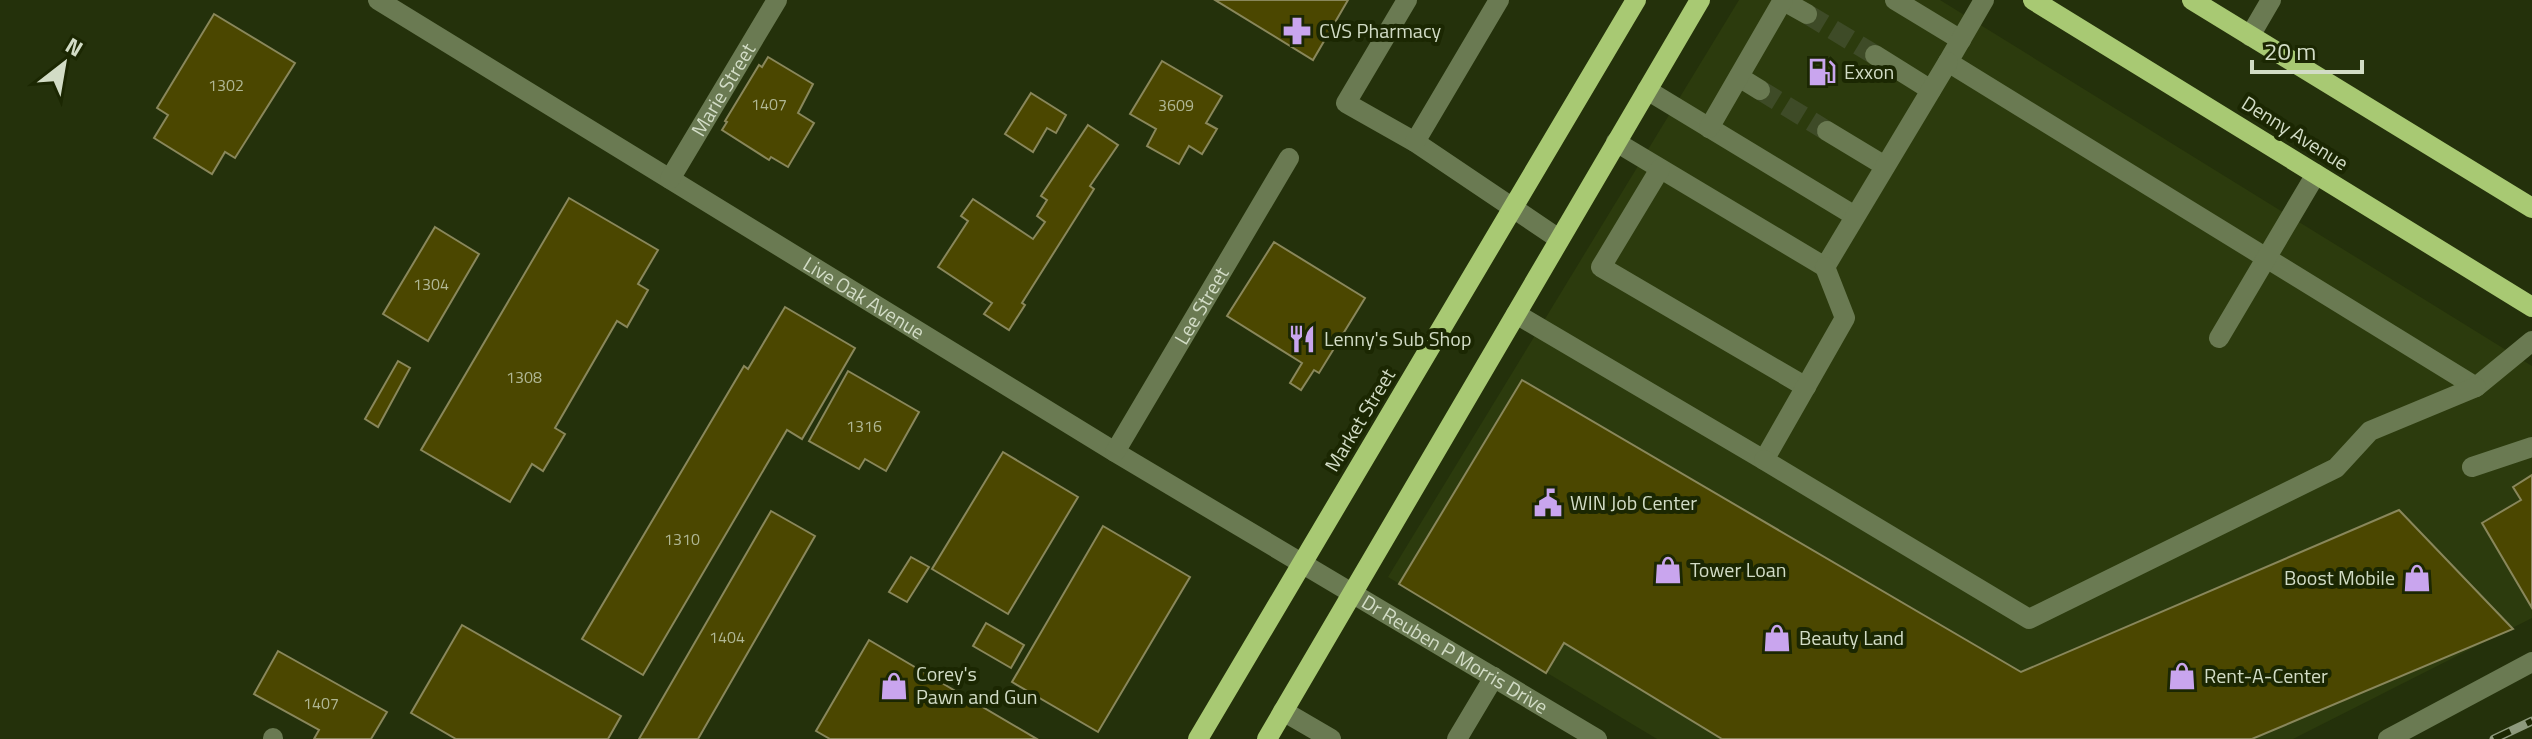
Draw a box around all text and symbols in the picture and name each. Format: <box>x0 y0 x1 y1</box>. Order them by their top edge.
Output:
place label: CVS Pharmacy <box>1319 15 1442 46</box>
pharmacy icon: CVS Pharmacy <box>1282 16 1312 46</box>
north arrow <box>24 24 104 104</box>
scale bar <box>2252 24 2362 74</box>
text: N <box>59 28 90 65</box>
text: 20 m <box>2264 33 2316 69</box>
street label: Marie Street <box>683 37 763 142</box>
place label: Exxon <box>1844 56 1894 87</box>
fuel station icon: Exxon <box>1807 57 1837 87</box>
house number: 1302 <box>208 73 244 97</box>
street label: Denny Avenue <box>2236 87 2355 178</box>
house number: 1407 <box>751 92 787 116</box>
house number: 3609 <box>1158 93 1194 117</box>
street label: Live Oak Avenue <box>797 248 931 347</box>
street label: Lee Street <box>1166 261 1236 350</box>
house number: 1304 <box>413 272 449 296</box>
place label: Lenny's Sub Shop <box>1324 323 1471 354</box>
restaurant icon: Lenny's Sub Shop <box>1287 324 1317 354</box>
street label: Market Street <box>1316 362 1403 477</box>
house number: 1308 <box>506 365 542 389</box>
house number: 1316 <box>846 414 882 438</box>
place label: WIN Job Center <box>1570 487 1697 518</box>
public building icon: WIN Job Center <box>1533 488 1563 518</box>
house number: 1310 <box>664 527 700 551</box>
place label: Tower Loan <box>1690 554 1787 585</box>
shop icon: Tower Loan <box>1653 555 1683 585</box>
place label: Boost Mobile <box>2284 562 2395 593</box>
shop icon: Boost Mobile <box>2402 563 2432 593</box>
street label: Dr Reuben P Morris Drive <box>1356 586 1554 721</box>
place label: Beauty Land <box>1799 622 1904 653</box>
shop icon: Beauty Land <box>1762 623 1792 653</box>
house number: 1404 <box>709 625 745 649</box>
place label: Corey's Pawn and Gun <box>916 658 1038 712</box>
place label: Rent-A-Center <box>2204 660 2328 691</box>
shop icon: Rent-A-Center <box>2167 661 2197 691</box>
shop icon: Corey's Pawn and Gun <box>879 671 909 701</box>
house number: 1407 <box>303 691 339 715</box>

